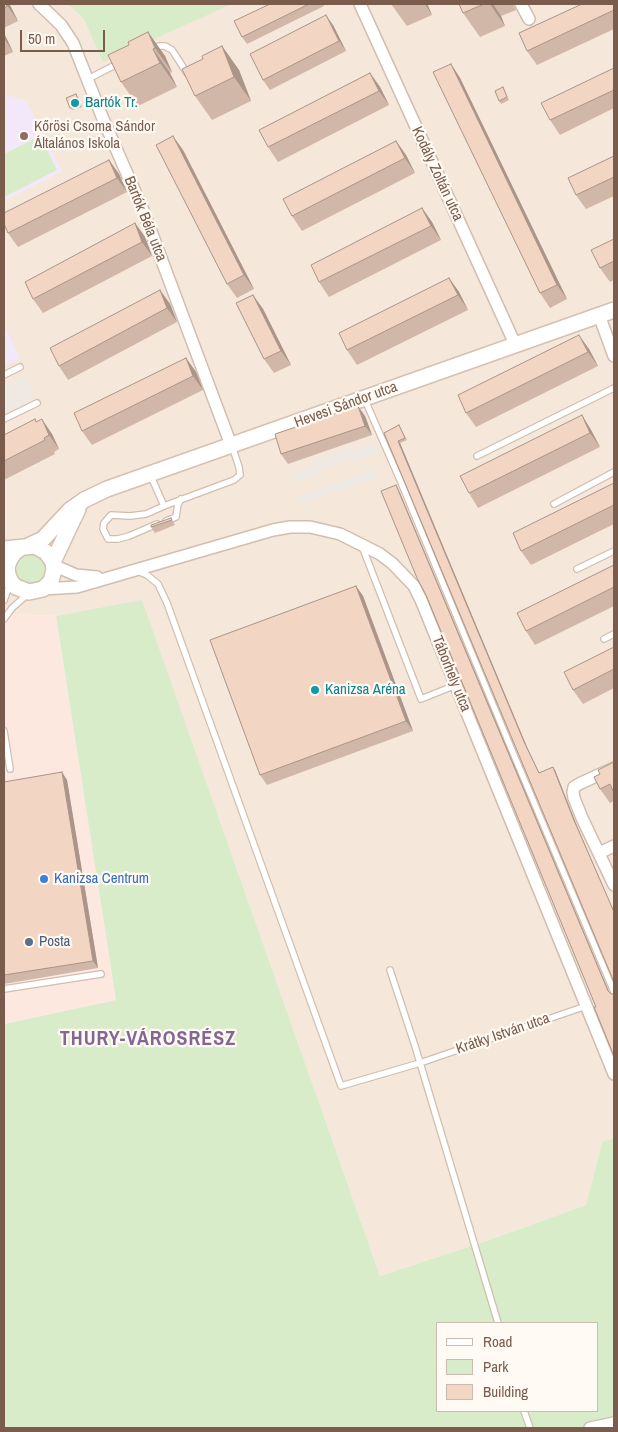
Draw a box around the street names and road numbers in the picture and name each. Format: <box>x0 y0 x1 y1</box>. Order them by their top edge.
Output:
street label: Kodály Zoltán utca <box>407 124 467 224</box>
street label: Bartók Béla utca <box>120 174 170 264</box>
street label: Hevesi Sándor utca <box>292 378 400 432</box>
street label: Táborhely utca <box>428 633 474 715</box>
street label: Krátky István utca <box>454 1010 552 1058</box>

